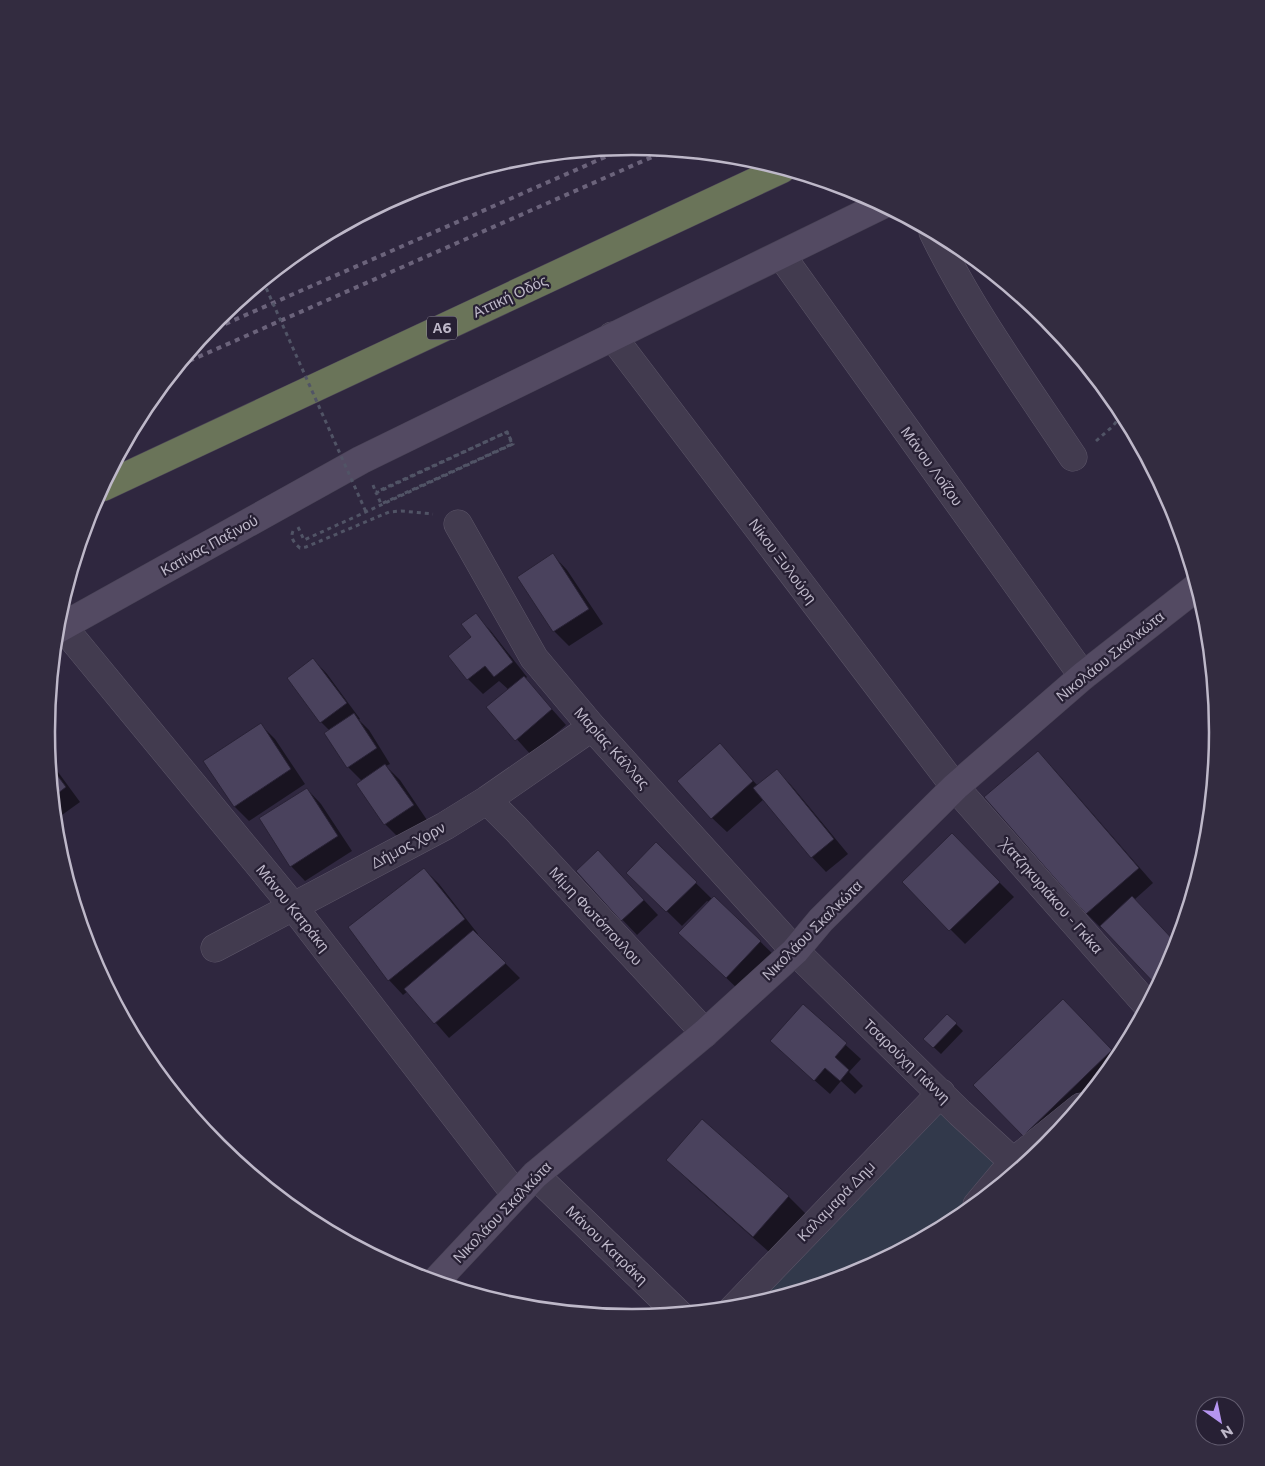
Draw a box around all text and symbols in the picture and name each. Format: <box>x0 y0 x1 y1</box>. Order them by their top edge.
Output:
street label: Αττική Οδός <box>469 270 551 322</box>
road number: Α6 <box>427 316 457 339</box>
street label: Μάνου Λοΐζου <box>897 423 967 509</box>
street label: Κατίνας Παξινού <box>157 510 261 580</box>
street label: Νίκου Ξυλούρη <box>745 515 821 607</box>
street label: Νικολάου Σκαλκώτα <box>1052 606 1168 705</box>
street label: Μαρίας Κάλλας <box>570 703 654 793</box>
street label: Δήμος Χορν <box>368 817 448 873</box>
street label: Χατζηκυριάκου - Γκίκα <box>996 833 1107 958</box>
street label: Μάνου Κατράκη <box>252 861 334 955</box>
street label: Μίμη Φωτόπουλου <box>545 863 647 969</box>
street label: Νικολάου Σκαλκώτα <box>758 876 866 984</box>
street label: Τσαρούχη Γιάννη <box>859 1015 955 1107</box>
street label: Νικολάου Σκαλκώτα <box>449 1157 555 1267</box>
street label: Καλαμαρά Δημ <box>793 1157 879 1245</box>
street label: Μάνου Κατράκη <box>562 1201 652 1289</box>
north arrow <box>1195 1396 1245 1446</box>
text: N <box>1217 1421 1237 1443</box>

